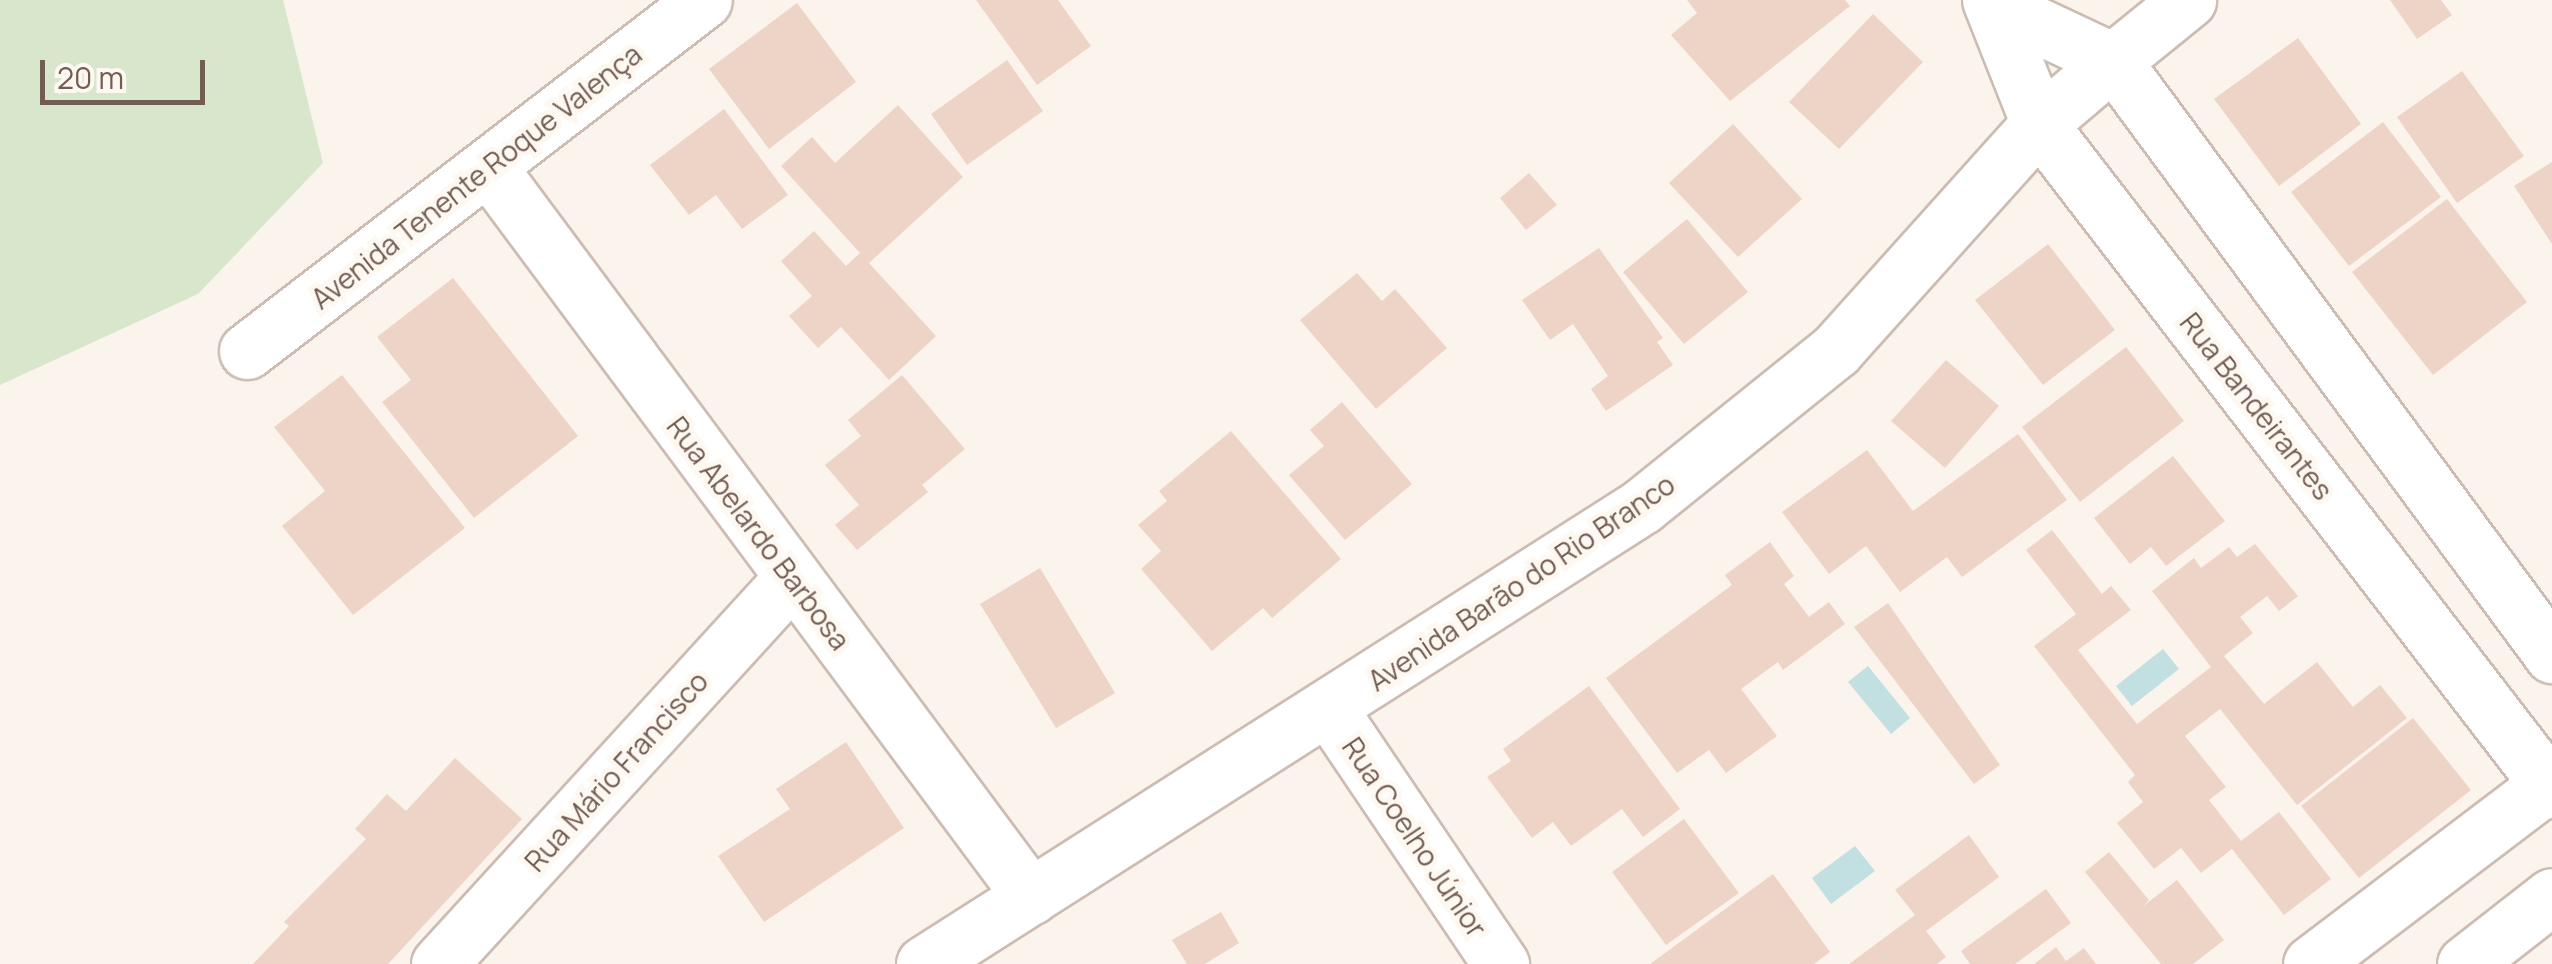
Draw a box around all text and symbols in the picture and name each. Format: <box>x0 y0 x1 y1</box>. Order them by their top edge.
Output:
street label: Avenida Tenente Roque Valença <box>304 37 648 315</box>
scale bar <box>45 40 210 102</box>
text: 20 m <box>57 57 124 98</box>
street label: Rua Bandeirantes <box>2174 306 2340 506</box>
street label: Rua Abelardo Barbosa <box>660 410 858 656</box>
street label: Avenida Barão do Rio Branco <box>1361 467 1681 697</box>
street label: Rua Mário Francisco <box>518 664 714 878</box>
street label: Rua Coelho Júnior <box>1336 731 1494 943</box>

